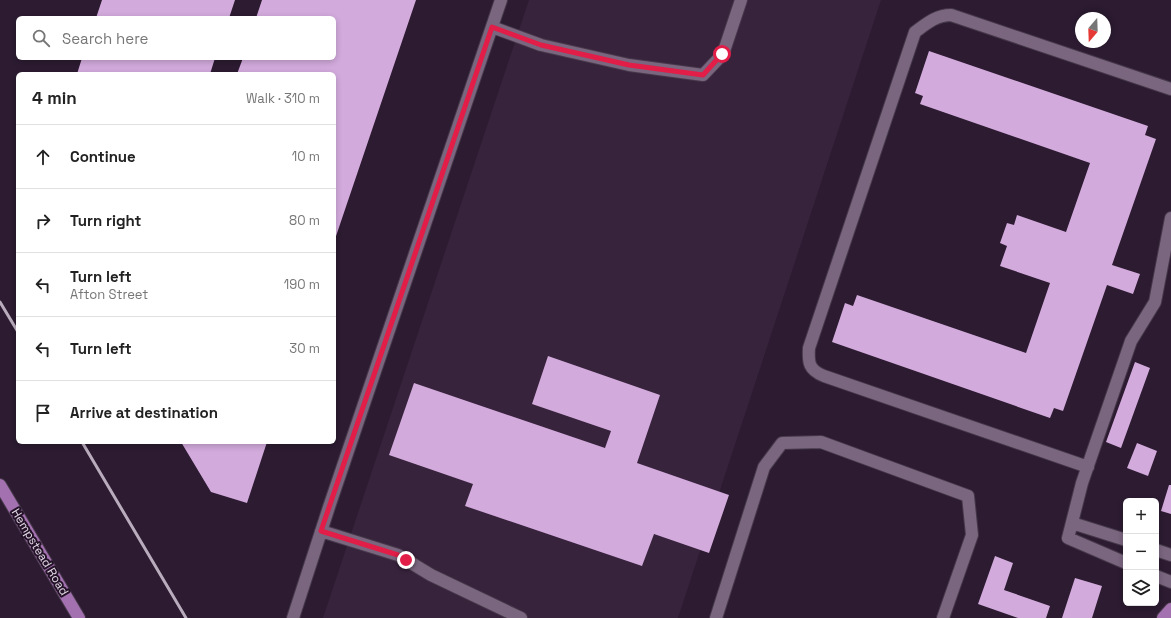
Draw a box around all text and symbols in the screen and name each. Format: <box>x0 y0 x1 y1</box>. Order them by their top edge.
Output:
north arrow <box>1075 12 1111 48</box>
search box <box>16 16 336 60</box>
icon: search <box>30 27 52 49</box>
text: Search here <box>62 29 148 48</box>
route start <box>713 45 731 63</box>
text: 4 min <box>32 87 77 109</box>
text: Walk · 310 m <box>246 90 320 107</box>
icon: ahead <box>32 146 54 168</box>
text: Continue <box>70 147 136 166</box>
text: 10 m <box>292 148 320 165</box>
icon: right <box>32 210 54 232</box>
text: Turn right <box>70 211 141 230</box>
text: 80 m <box>289 212 320 229</box>
text: Turn left <box>70 267 132 286</box>
icon: left <box>32 274 54 296</box>
text: 190 m <box>284 276 320 293</box>
text: Afton Street <box>70 286 148 303</box>
icon: left <box>32 338 54 360</box>
text: Turn left <box>70 339 132 358</box>
text: 30 m <box>289 340 320 357</box>
icon: arrive <box>32 402 54 424</box>
text: Arrive at destination <box>70 403 218 422</box>
map controls <box>1123 498 1159 606</box>
button: + <box>1123 498 1159 534</box>
street label: Hempstead Road <box>8 506 72 598</box>
button: − <box>1123 534 1159 570</box>
route end <box>397 551 415 569</box>
button: layers <box>1123 570 1159 606</box>

